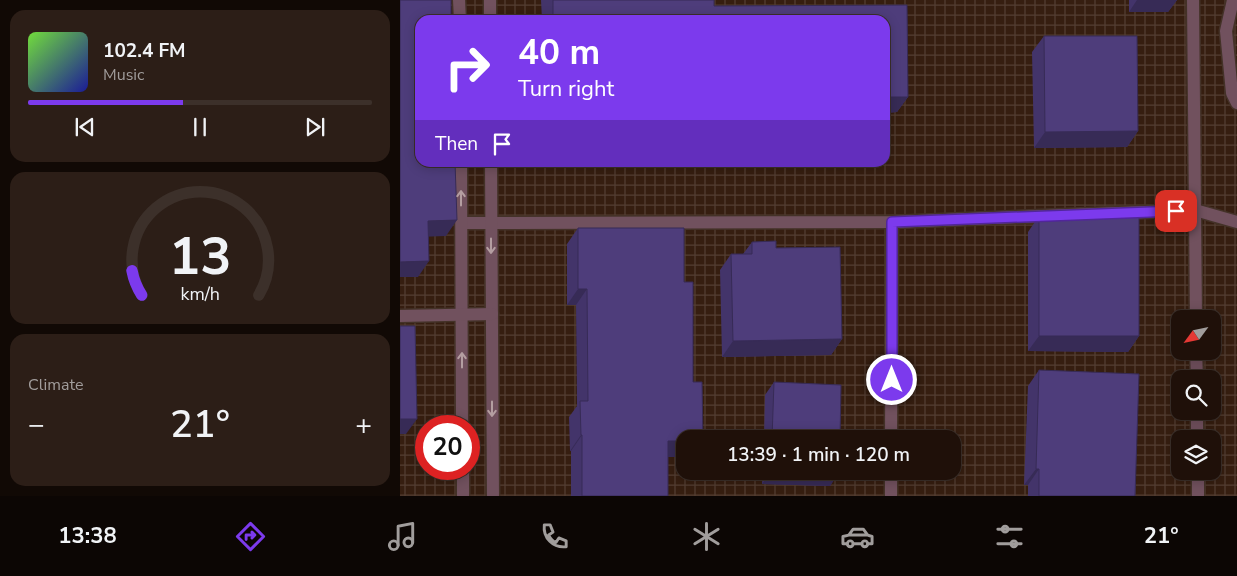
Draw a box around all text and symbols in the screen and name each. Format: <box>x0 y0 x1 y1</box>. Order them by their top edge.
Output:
text: 40 m <box>518 29 600 76</box>
icon: right <box>435 35 500 100</box>
text: 102.4 FM <box>103 38 186 64</box>
text: Music <box>103 64 144 86</box>
text: Turn right <box>518 74 614 104</box>
icon: previous <box>71 113 99 141</box>
icon: pause <box>186 113 214 141</box>
icon: next <box>301 113 329 141</box>
icon: arrive <box>488 130 516 158</box>
text: Then <box>435 131 478 157</box>
one-way arrow <box>456 190 466 206</box>
pin <box>1155 190 1197 232</box>
icon: arrive <box>1162 197 1190 225</box>
text: 13 <box>169 221 231 292</box>
one-way arrow <box>486 238 496 254</box>
text: km/h <box>180 282 220 306</box>
north arrow <box>1171 310 1221 360</box>
map controls <box>1171 310 1221 480</box>
one-way arrow <box>457 352 467 368</box>
position arrow <box>865 353 917 405</box>
button: search <box>1171 370 1221 420</box>
text: Climate <box>28 374 83 396</box>
text: 21° <box>170 399 230 450</box>
one-way arrow <box>487 400 497 416</box>
text: − <box>28 406 45 444</box>
text: + <box>355 406 372 444</box>
speed limit sign: 20 <box>415 415 480 480</box>
button: layers <box>1171 430 1221 480</box>
text: 13:39 · 1 min · 120 m <box>727 442 910 468</box>
icon: directions <box>233 519 268 554</box>
icon: music <box>385 519 420 554</box>
icon: phone <box>537 519 572 554</box>
icon: climate <box>689 519 724 554</box>
icon: car <box>840 519 875 554</box>
icon: filters <box>992 519 1027 554</box>
text: 13:38 <box>58 521 117 551</box>
text: 21° <box>1144 521 1179 551</box>

